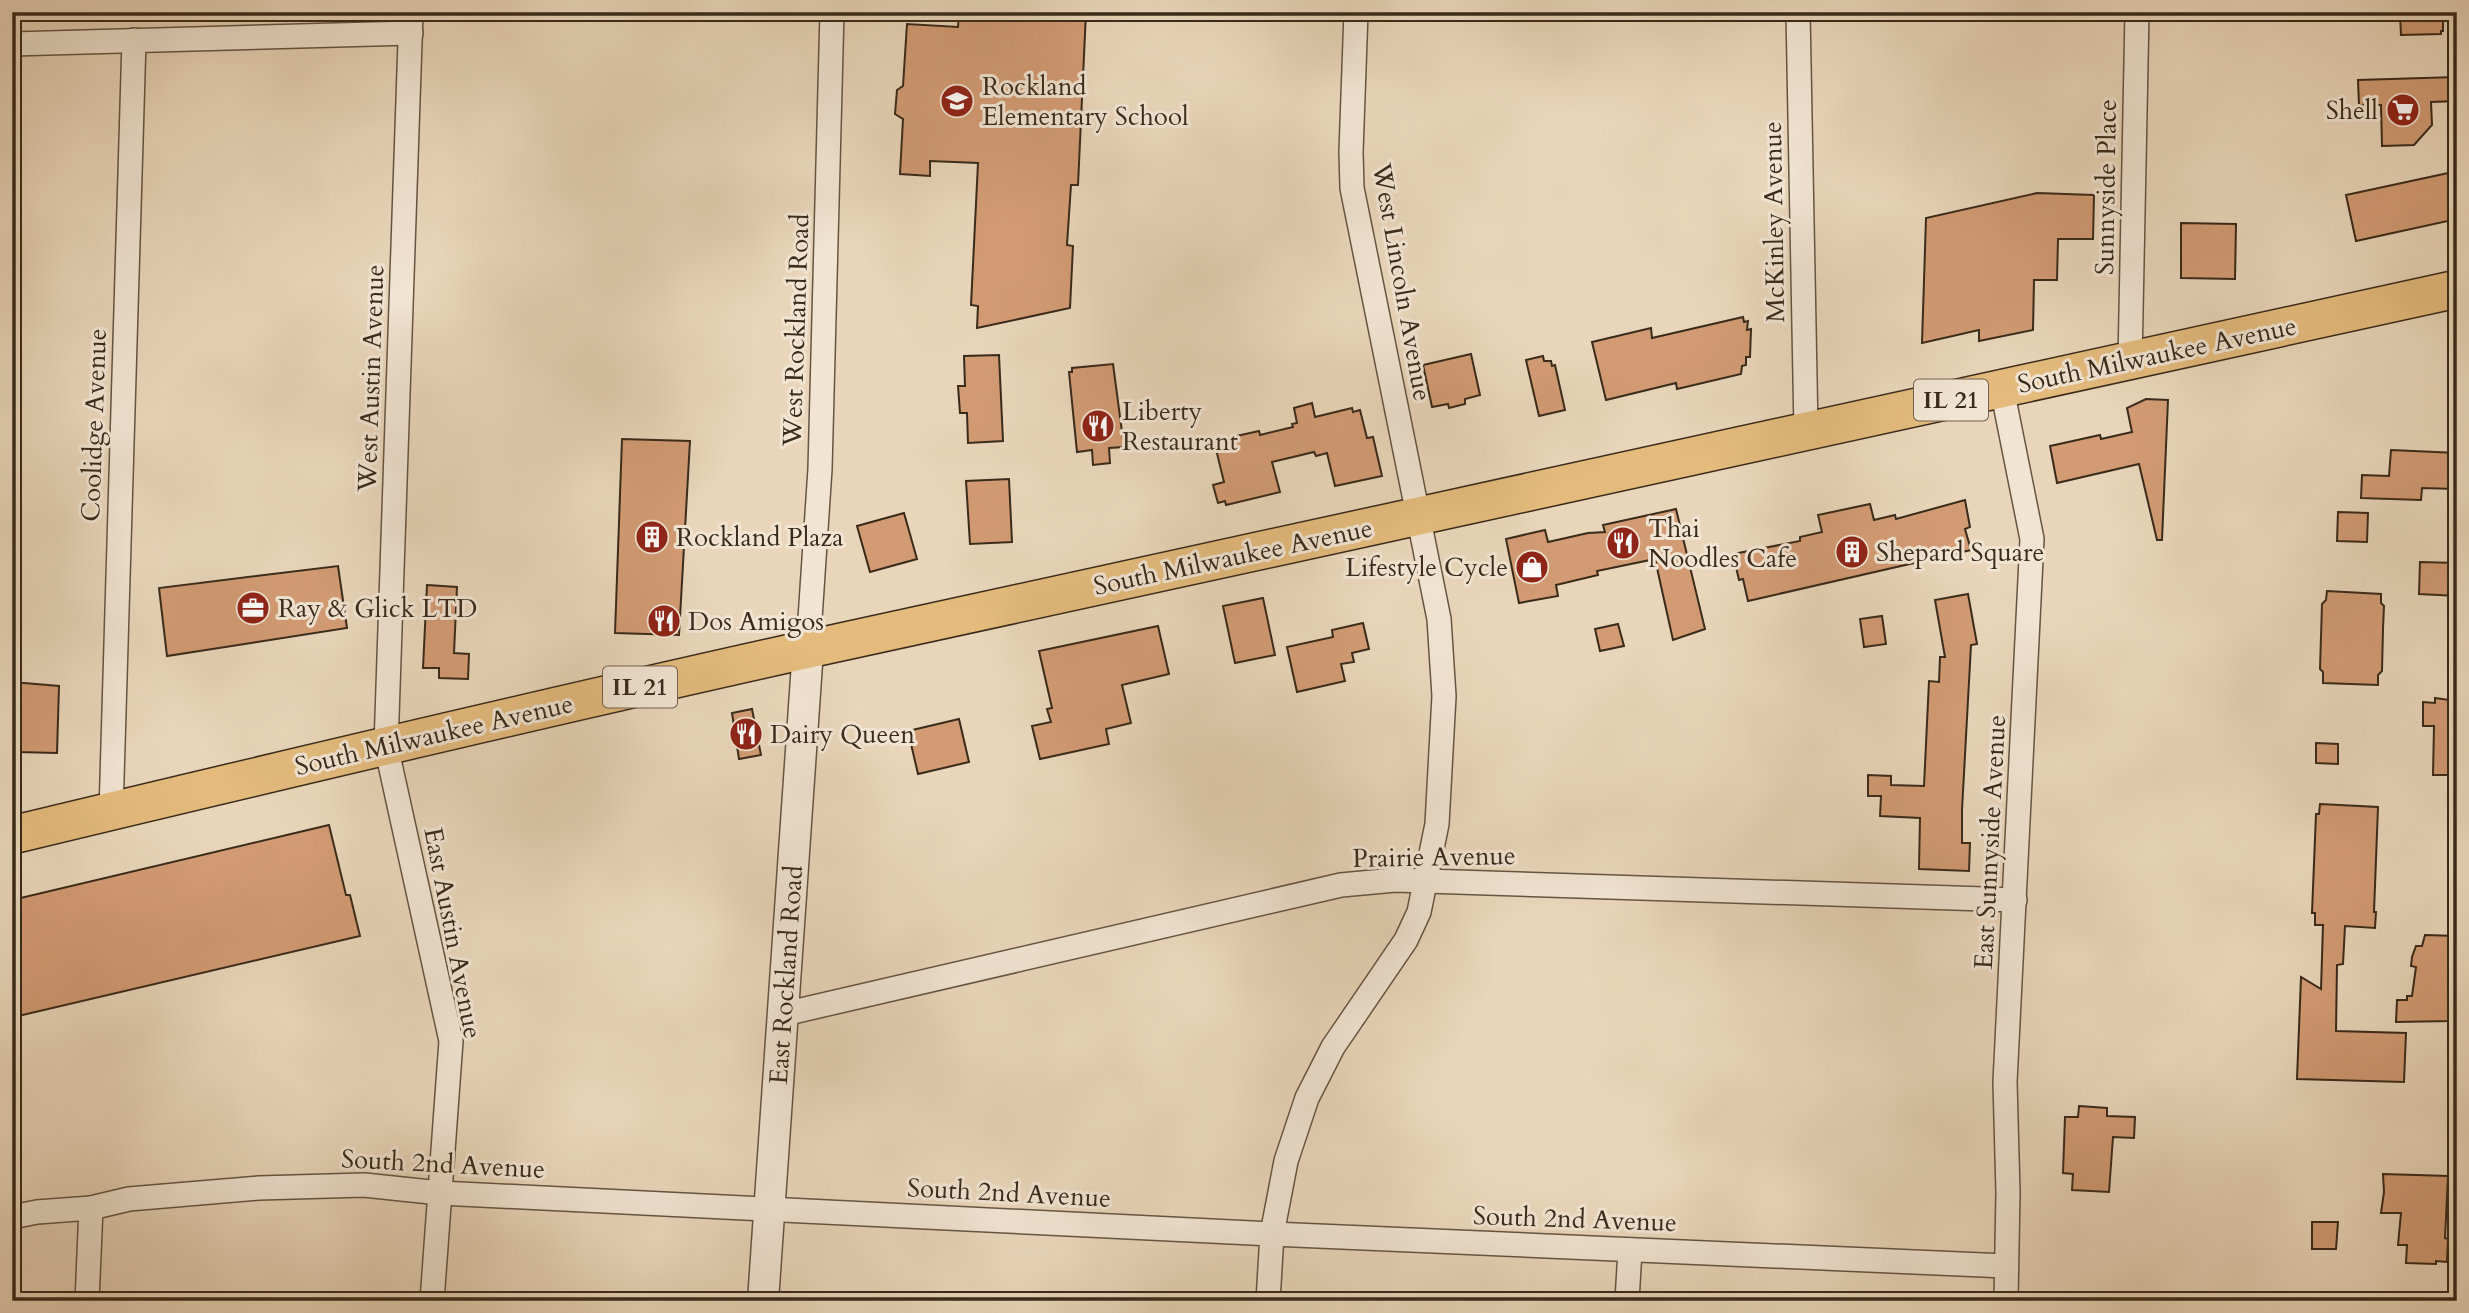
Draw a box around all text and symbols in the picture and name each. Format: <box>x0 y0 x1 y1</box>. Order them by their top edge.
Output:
place label: Rockland Elementary School <box>982 69 1189 134</box>
school or university icon: Rockland Elementary School <box>938 82 976 120</box>
supermarket icon: Shell <box>2384 91 2422 129</box>
place label: Shell <box>2326 93 2378 128</box>
street label: Sunnyside Place <box>2087 99 2125 275</box>
street label: McKinley Avenue <box>1755 121 1793 323</box>
street label: West Lincoln Avenue <box>1364 159 1440 404</box>
street label: West Rockland Road <box>774 213 818 448</box>
street label: West Austin Avenue <box>350 264 392 493</box>
street label: South Milwaukee Avenue <box>2014 308 2300 402</box>
street label: Coolidge Avenue <box>73 328 115 522</box>
road number: IL 21 <box>1914 380 1988 421</box>
place label: Liberty Restaurant <box>1122 394 1238 459</box>
restaurant icon: Liberty Restaurant <box>1079 407 1117 445</box>
street label: South Milwaukee Avenue <box>1090 510 1376 604</box>
place label: Thai Noodles Cafe <box>1648 511 1797 576</box>
building icon: Rockland Plaza <box>633 518 671 556</box>
place label: Rockland Plaza <box>676 520 843 555</box>
restaurant icon: Thai Noodles Cafe <box>1604 524 1642 562</box>
building icon: Shepard Square <box>1833 533 1871 571</box>
place label: Shepard Square <box>1876 535 2044 570</box>
shop icon: Lifestyle Cycle <box>1513 548 1551 586</box>
place label: Lifestyle Cycle <box>1345 550 1508 585</box>
office icon: Ray & Glick LTD <box>234 589 272 627</box>
place label: Ray & Glick LTD <box>278 591 477 626</box>
restaurant icon: Dos Amigos <box>645 602 683 640</box>
place label: Dos Amigos <box>688 604 824 639</box>
road number: IL 21 <box>603 666 677 708</box>
street label: South Milwaukee Avenue <box>292 686 576 784</box>
street label: East Sunnyside Avenue <box>1966 714 2014 970</box>
restaurant icon: Dairy Queen <box>727 715 765 753</box>
place label: Dairy Queen <box>770 717 915 752</box>
street label: East Austin Avenue <box>415 825 491 1041</box>
street label: Prairie Avenue <box>1352 838 1516 876</box>
street label: East Rockland Road <box>761 864 811 1086</box>
street label: South 2nd Avenue <box>340 1141 546 1187</box>
street label: South 2nd Avenue <box>906 1170 1112 1216</box>
street label: South 2nd Avenue <box>1472 1198 1678 1240</box>

